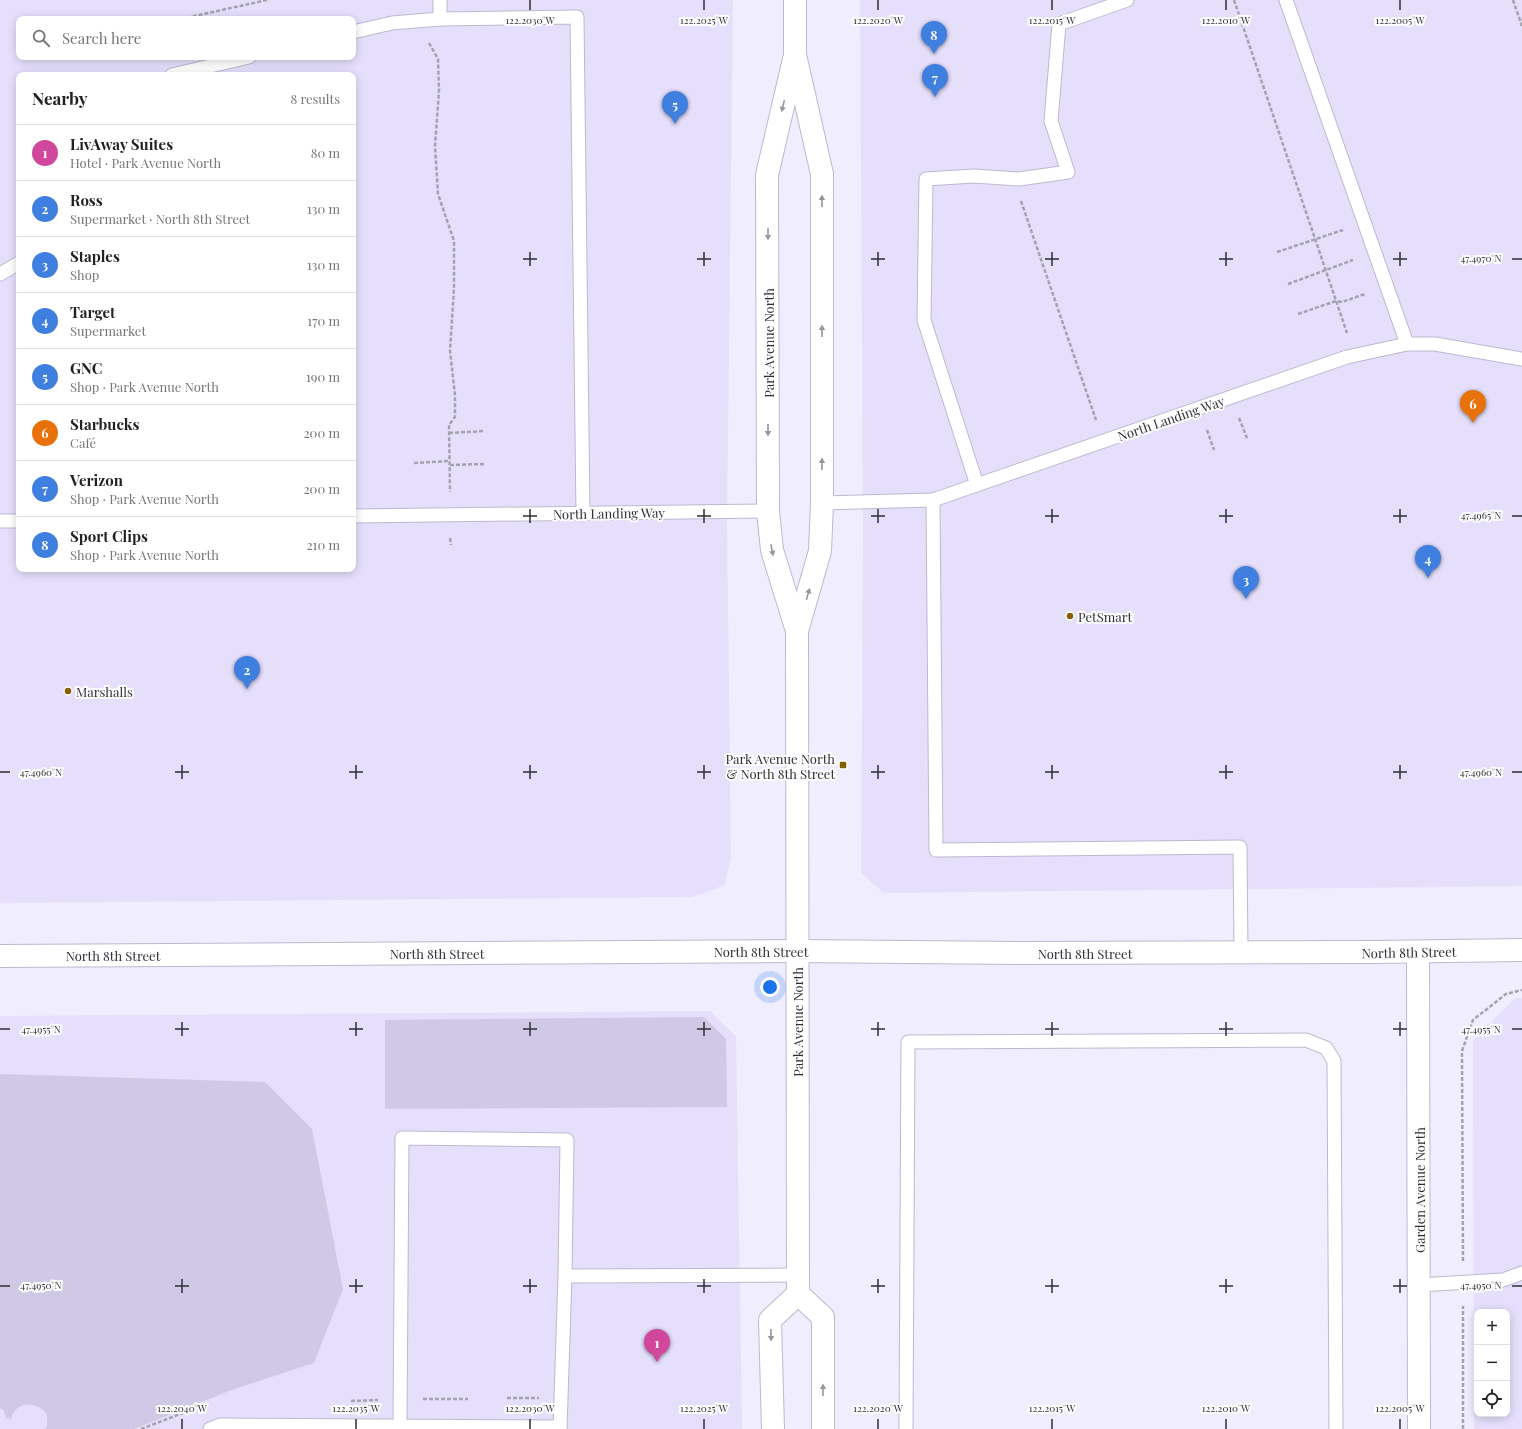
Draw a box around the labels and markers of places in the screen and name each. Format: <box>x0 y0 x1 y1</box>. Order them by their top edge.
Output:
pin: 8 <box>921 21 947 54</box>
pin: 7 <box>922 64 948 97</box>
pin: 5 <box>662 91 688 124</box>
pin: 6 <box>1460 390 1486 423</box>
pin: 4 <box>1415 545 1441 578</box>
pin: 3 <box>1233 566 1259 599</box>
place label: PetSmart <box>1078 608 1132 625</box>
marker: PetSmart <box>1065 611 1075 621</box>
pin: 2 <box>234 656 260 689</box>
place label: Marshalls <box>76 683 133 700</box>
marker: Marshalls <box>63 686 73 696</box>
place label: Park Avenue North & North 8th Street <box>725 750 835 782</box>
marker: Park Avenue North & North 8th Street <box>838 760 848 770</box>
pin: 1 <box>644 1329 670 1362</box>

